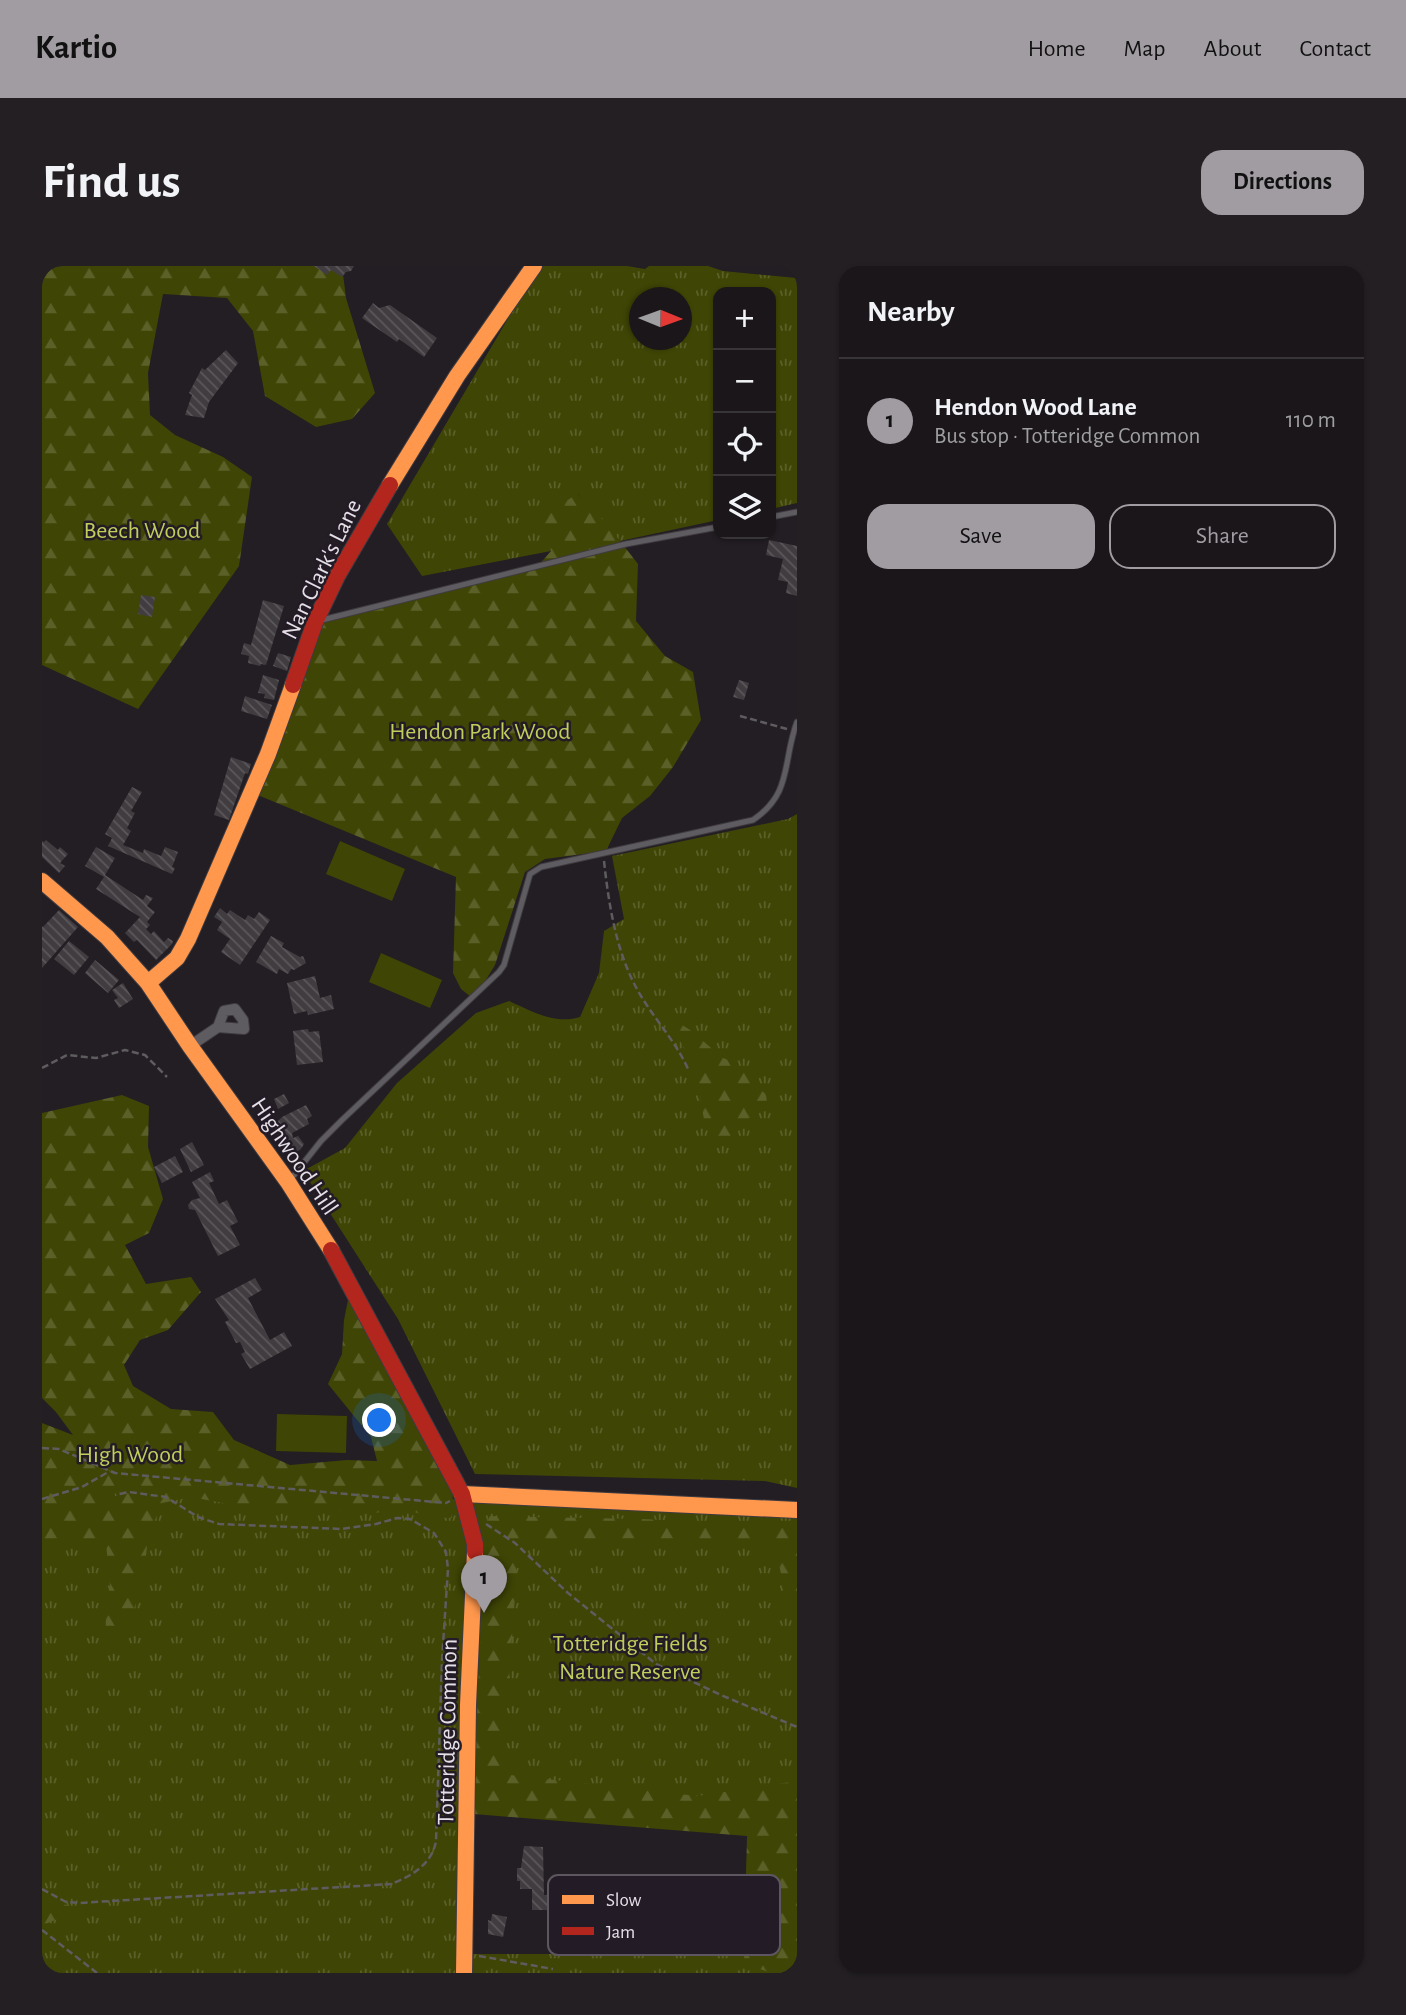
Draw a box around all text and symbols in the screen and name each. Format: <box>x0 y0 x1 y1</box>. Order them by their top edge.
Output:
text: Kartio <box>35 32 117 65</box>
text: Home <box>1028 37 1086 61</box>
text: Map <box>1124 37 1166 61</box>
text: About <box>1204 37 1261 61</box>
text: Contact <box>1299 37 1371 61</box>
button: Directions <box>1201 150 1364 215</box>
text: Find us <box>42 158 181 207</box>
north arrow <box>629 287 692 350</box>
map controls <box>713 287 776 539</box>
button: + <box>713 287 776 350</box>
text: Nearby <box>867 297 955 327</box>
button: − <box>713 350 776 413</box>
text: Hendon Wood Lane <box>934 394 1137 420</box>
text: 1 <box>886 409 894 432</box>
text: 110 m <box>1286 409 1336 432</box>
button: locate <box>713 413 776 476</box>
text: Bus stop · Totteridge Common <box>934 425 1200 448</box>
button: layers <box>713 476 776 539</box>
street label: Nan Clark's Lane <box>278 496 366 643</box>
button: Save <box>867 504 1095 569</box>
button: Share <box>1109 504 1336 569</box>
park label: Beech Wood <box>84 519 200 543</box>
park label: Hendon Park Wood <box>389 720 571 744</box>
street label: Highwood Hill <box>246 1094 342 1220</box>
your location <box>362 1403 396 1437</box>
park label: High Wood <box>77 1443 183 1467</box>
pin: 1 <box>461 1555 507 1613</box>
park label: Totteridge Fields Nature Reserve <box>552 1632 708 1684</box>
street label: Totteridge Common <box>434 1639 462 1825</box>
legend <box>548 1875 780 1955</box>
text: Slow <box>606 1891 642 1910</box>
text: Jam <box>606 1923 635 1942</box>

